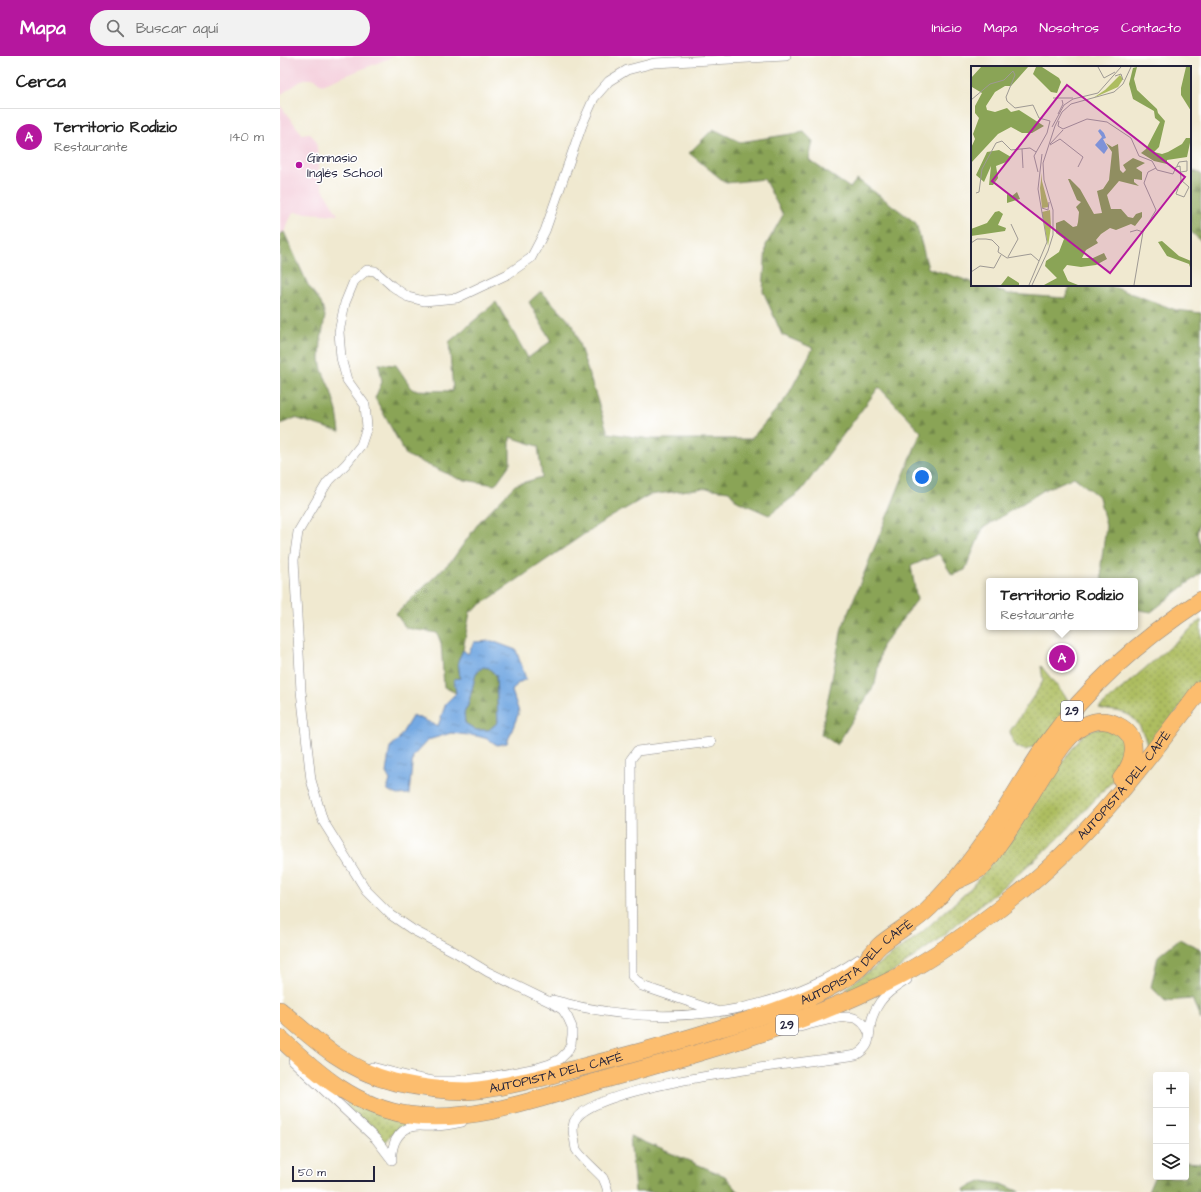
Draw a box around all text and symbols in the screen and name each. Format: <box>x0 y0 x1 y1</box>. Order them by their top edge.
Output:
search box <box>90 10 370 46</box>
text: Mapa <box>20 15 66 42</box>
icon: search <box>104 17 126 39</box>
text: Buscar aquí <box>136 18 218 39</box>
text: Inicio <box>931 18 962 38</box>
text: Mapa <box>984 18 1017 38</box>
text: Nosotros <box>1039 18 1099 38</box>
text: Contacto <box>1121 18 1181 38</box>
inset map <box>971 66 1191 286</box>
text: Cerca <box>16 70 66 94</box>
text: Territorio Rodizio <box>54 117 177 138</box>
text: A <box>25 128 33 146</box>
text: 140 m <box>230 128 264 146</box>
text: Restaurante <box>54 138 128 156</box>
place label: Gimnasio Inglés School <box>307 149 383 183</box>
marker: Gimnasio Inglés School <box>294 160 304 170</box>
your location <box>912 467 932 487</box>
popup <box>986 578 1138 630</box>
text: Territorio Rodizio <box>1000 585 1124 606</box>
text: Restaurante <box>1000 606 1074 624</box>
pin: A <box>1049 643 1075 673</box>
road number: 29 <box>1061 701 1083 721</box>
street label: AUTOPISTA DEL CAFÉ <box>1073 727 1175 844</box>
street label: AUTOPISTA DEL CAFÉ <box>797 915 917 1010</box>
road number: 29 <box>776 1015 798 1035</box>
street label: AUTOPISTA DEL CAFÉ <box>488 1048 625 1098</box>
map controls <box>1153 1072 1189 1180</box>
button: + <box>1153 1072 1189 1108</box>
button: − <box>1153 1108 1189 1144</box>
button: layers <box>1153 1144 1189 1180</box>
scale bar <box>292 1164 375 1183</box>
text: 50 m <box>298 1165 326 1180</box>

